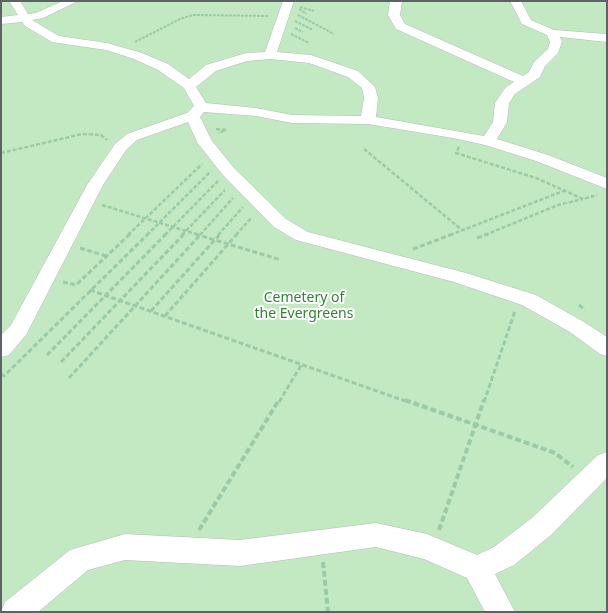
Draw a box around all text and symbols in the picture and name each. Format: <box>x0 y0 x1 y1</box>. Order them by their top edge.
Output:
park label: Cemetery of the Evergreens <box>255 290 353 322</box>

